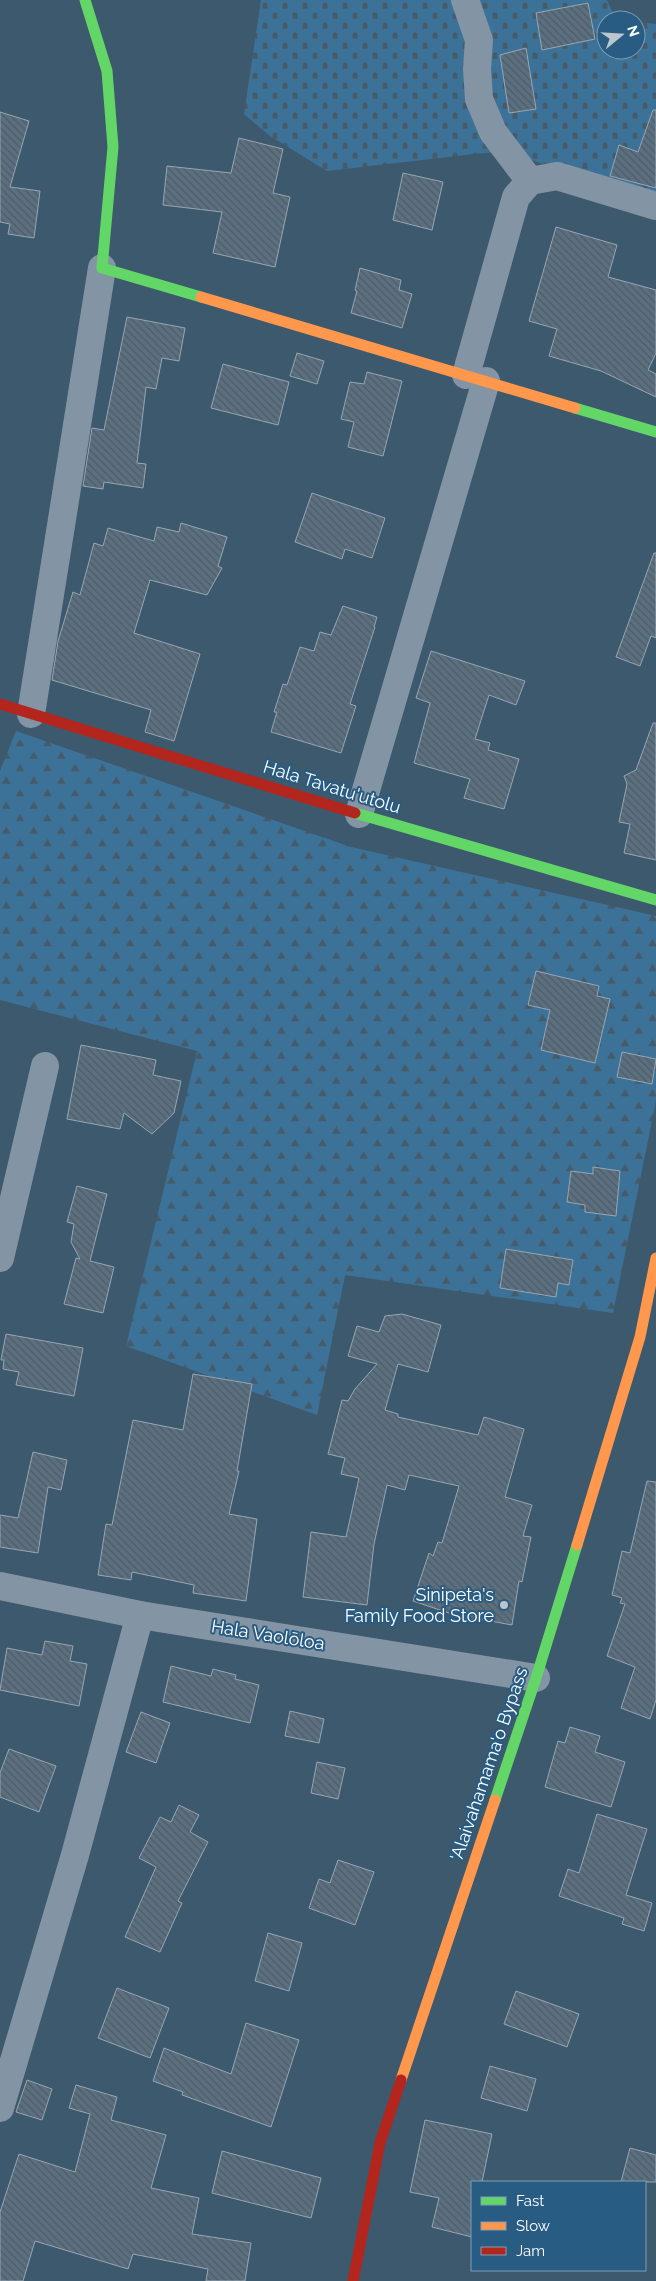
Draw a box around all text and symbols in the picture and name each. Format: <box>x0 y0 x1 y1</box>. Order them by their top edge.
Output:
north arrow <box>596 10 646 60</box>
text: N <box>624 23 643 39</box>
street label: Hala Tavatu'utolu <box>261 756 403 817</box>
place label: Sinipeta's Family Food Store <box>345 1584 494 1626</box>
marker: Sinipeta's Family Food Store <box>498 1599 510 1611</box>
street label: Hala Vaolōloa <box>210 1615 326 1654</box>
street label: 'Alaivahamama'o Bypass <box>446 1664 532 1863</box>
legend <box>471 2181 646 2271</box>
text: Fast <box>516 2192 544 2210</box>
text: Slow <box>516 2217 550 2235</box>
text: Jam <box>516 2242 545 2260</box>

